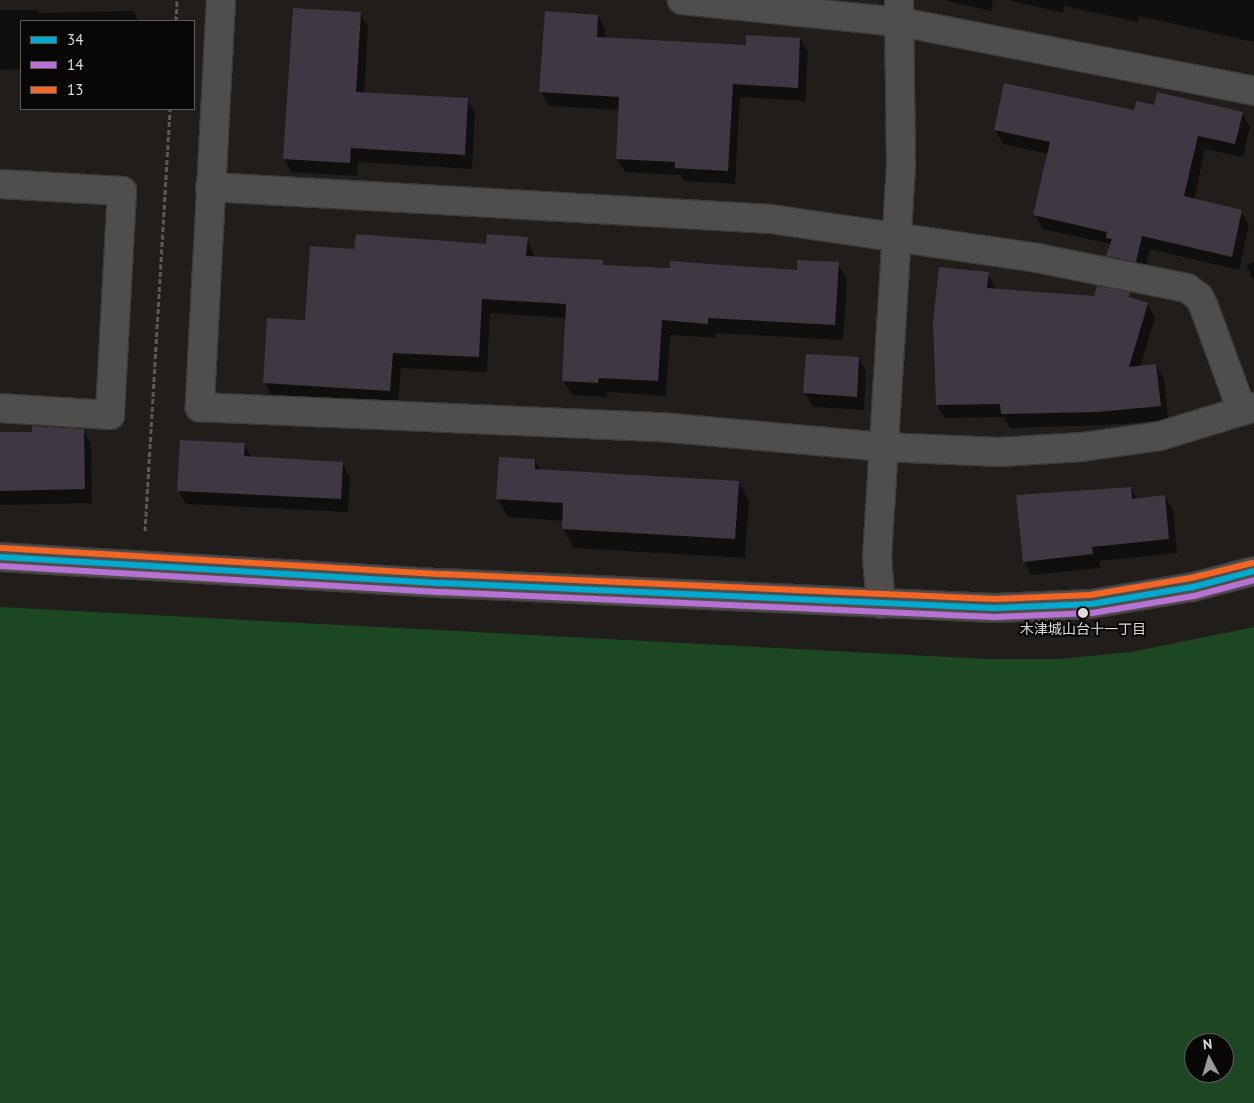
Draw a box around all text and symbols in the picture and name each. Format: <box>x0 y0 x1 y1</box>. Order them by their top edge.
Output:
legend <box>20 20 195 110</box>
text: 34 <box>67 30 83 49</box>
text: 14 <box>67 55 83 74</box>
text: 13 <box>67 80 83 99</box>
marker: 木津城山台十一丁目 <box>1078 608 1088 618</box>
place label: 木津城山台十一丁目 <box>1020 621 1146 637</box>
north arrow <box>1184 1033 1234 1083</box>
text: N <box>1202 1035 1213 1054</box>

